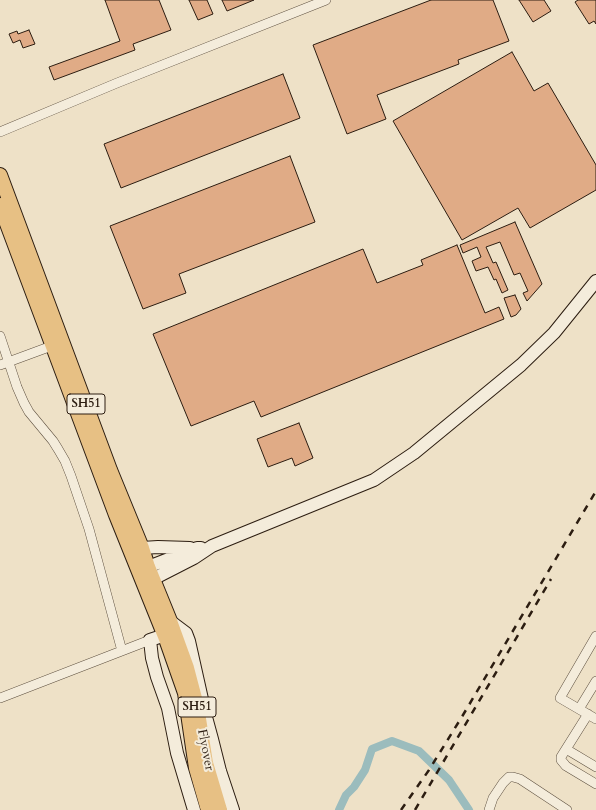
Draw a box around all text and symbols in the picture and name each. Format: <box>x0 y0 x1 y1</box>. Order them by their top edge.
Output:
road number: SH51 <box>67 394 105 414</box>
road number: SH51 <box>178 697 216 717</box>
street label: Flyover <box>193 728 217 772</box>

